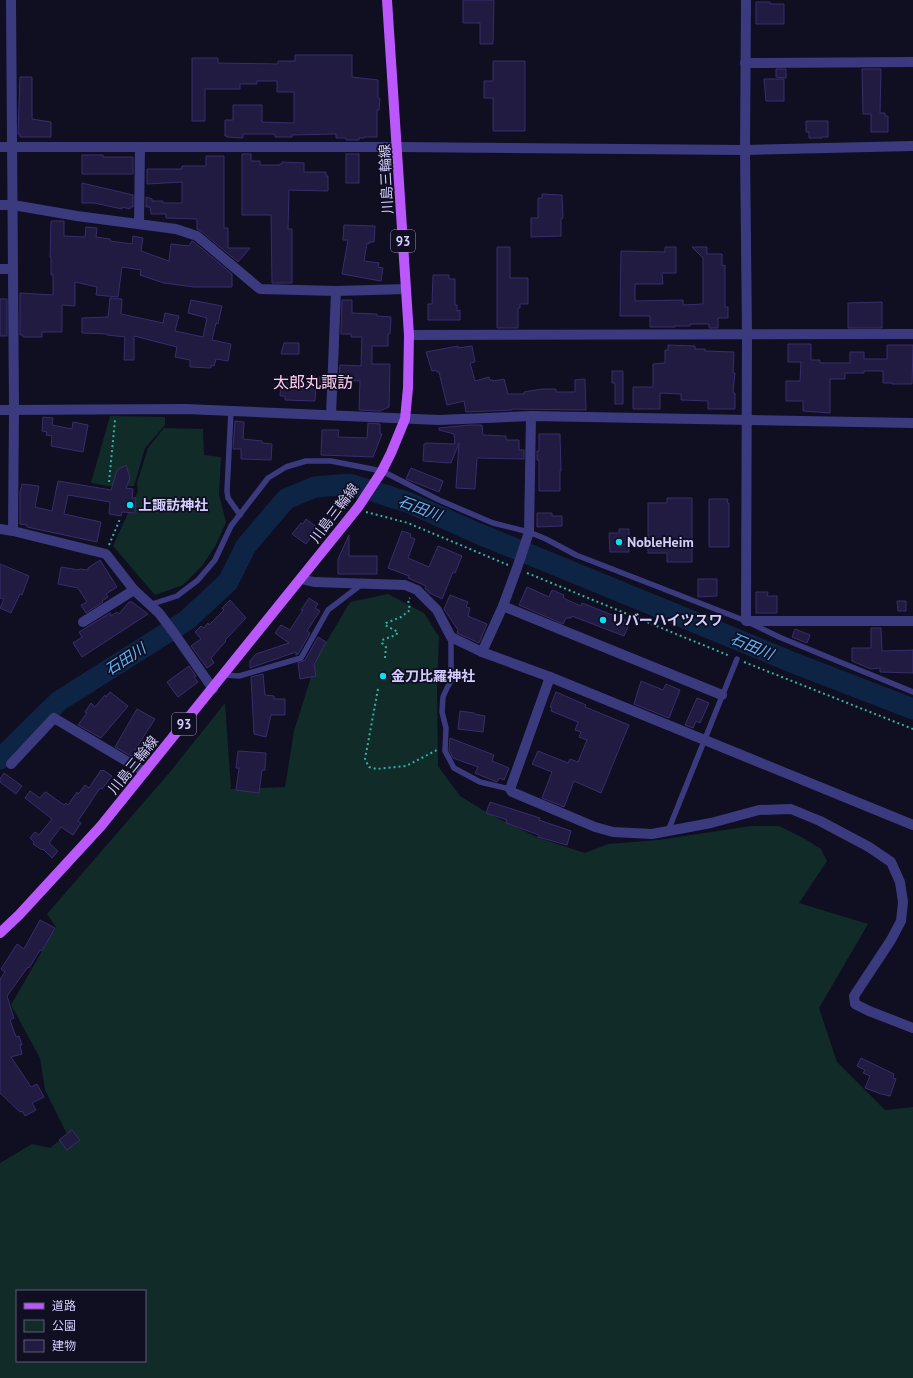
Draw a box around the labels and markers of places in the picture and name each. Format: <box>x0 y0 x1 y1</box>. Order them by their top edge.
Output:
place label: 上諏訪神社 <box>138 496 208 514</box>
marker: 上諏訪神社 <box>125 500 135 510</box>
place label: NobleHeim <box>627 533 694 551</box>
marker: NobleHeim <box>614 537 624 547</box>
place label: リバーハイツスワ <box>611 611 722 629</box>
marker: リバーハイツスワ <box>598 615 608 625</box>
place label: 金刀比羅神社 <box>391 667 475 685</box>
marker: 金刀比羅神社 <box>378 671 388 681</box>

